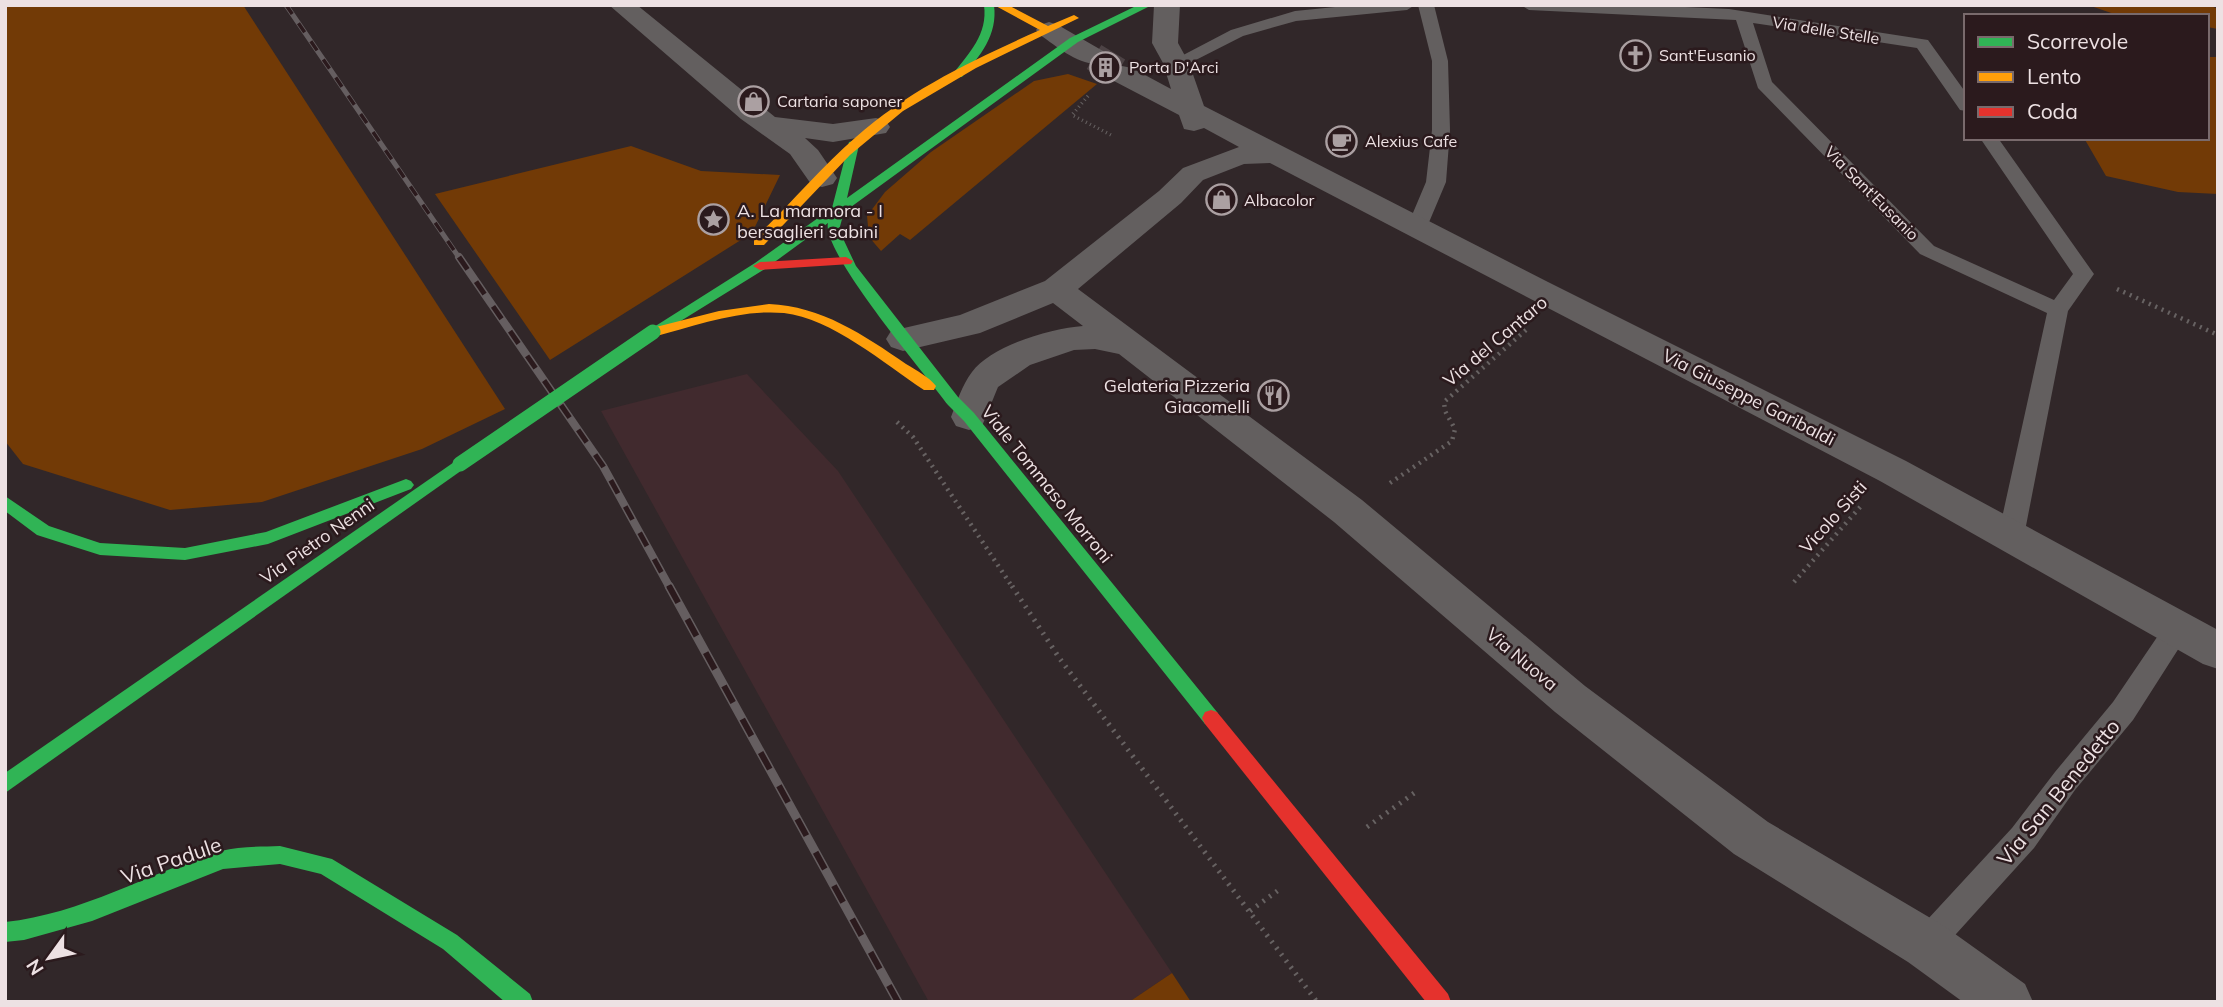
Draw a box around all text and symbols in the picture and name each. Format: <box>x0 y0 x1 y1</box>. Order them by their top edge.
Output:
street label: Via delle Stelle <box>1771 12 1881 48</box>
legend <box>1964 14 2209 140</box>
text: Scorrevole <box>2027 28 2128 54</box>
church icon: Sant'Eusanio <box>1619 38 1653 72</box>
place label: Sant'Eusanio <box>1659 45 1756 65</box>
building icon: Porta D'Arci <box>1089 50 1123 84</box>
place label: Porta D'Arci <box>1129 57 1218 77</box>
text: Lento <box>2027 63 2081 89</box>
shop icon: Cartaria saponer <box>737 84 771 118</box>
place label: Cartaria saponer <box>777 91 902 111</box>
text: Coda <box>2027 98 2078 124</box>
cafe icon: Alexius Cafe <box>1325 124 1359 158</box>
place label: Alexius Cafe <box>1365 131 1457 151</box>
street label: Via Sant'Eusanio <box>1821 142 1923 244</box>
shop icon: Albacolor <box>1204 183 1238 217</box>
place label: Albacolor <box>1244 190 1315 210</box>
place label: A. La marmora - I bersaglieri sabini <box>737 199 883 243</box>
place icon: A. La marmora - I bersaglieri sabini <box>697 203 731 237</box>
street label: Via del Cantaro <box>1438 291 1552 391</box>
street label: Via Giuseppe Garibaldi <box>1659 343 1839 451</box>
place label: Gelateria Pizzeria Giacomelli <box>1104 374 1250 418</box>
restaurant icon: Gelateria Pizzeria Giacomelli <box>1256 378 1290 412</box>
street label: Viale Tommaso Morroni <box>976 400 1118 568</box>
street label: Vicolo Sisti <box>1794 476 1872 558</box>
street label: Via Pietro Nenni <box>255 493 379 589</box>
street label: Via Nuova <box>1481 622 1563 696</box>
street label: Via San Benedetto <box>1991 713 2125 871</box>
street label: Via Padule <box>117 831 225 889</box>
north arrow <box>14 923 84 993</box>
text: N <box>21 955 49 980</box>

